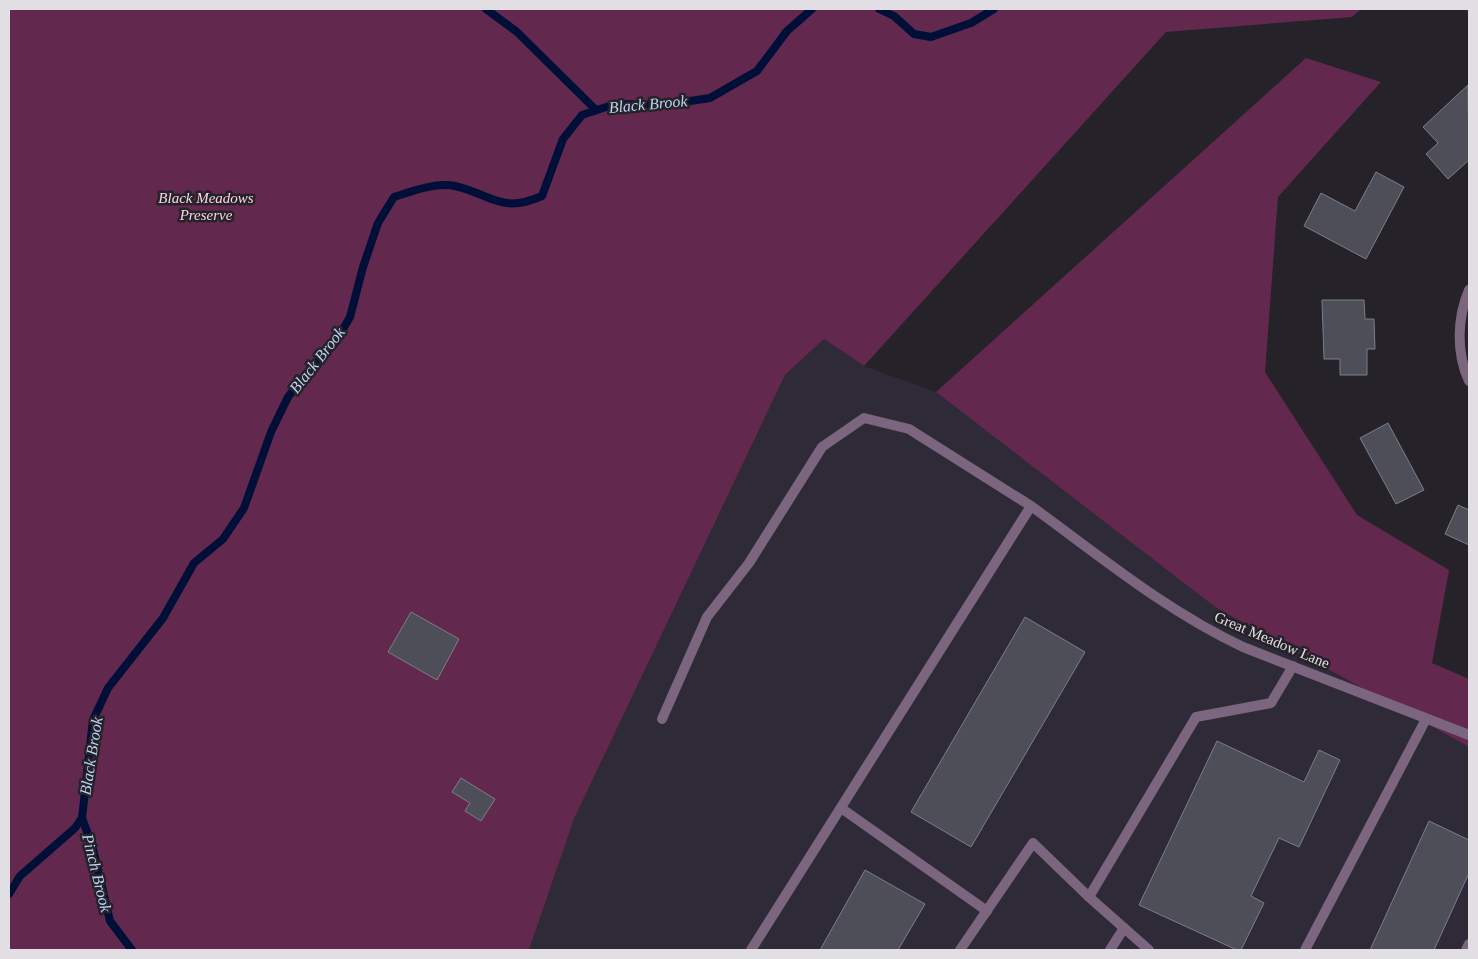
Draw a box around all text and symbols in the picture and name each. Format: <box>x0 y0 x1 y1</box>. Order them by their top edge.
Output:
water label: Black Brook <box>608 92 689 116</box>
park label: Black Meadows Preserve <box>158 190 254 223</box>
water label: Black Brook <box>286 323 349 396</box>
street label: Great Meadow Lane <box>1212 609 1332 672</box>
water label: Black Brook <box>76 715 106 796</box>
water label: Pinch Brook <box>79 831 115 915</box>

